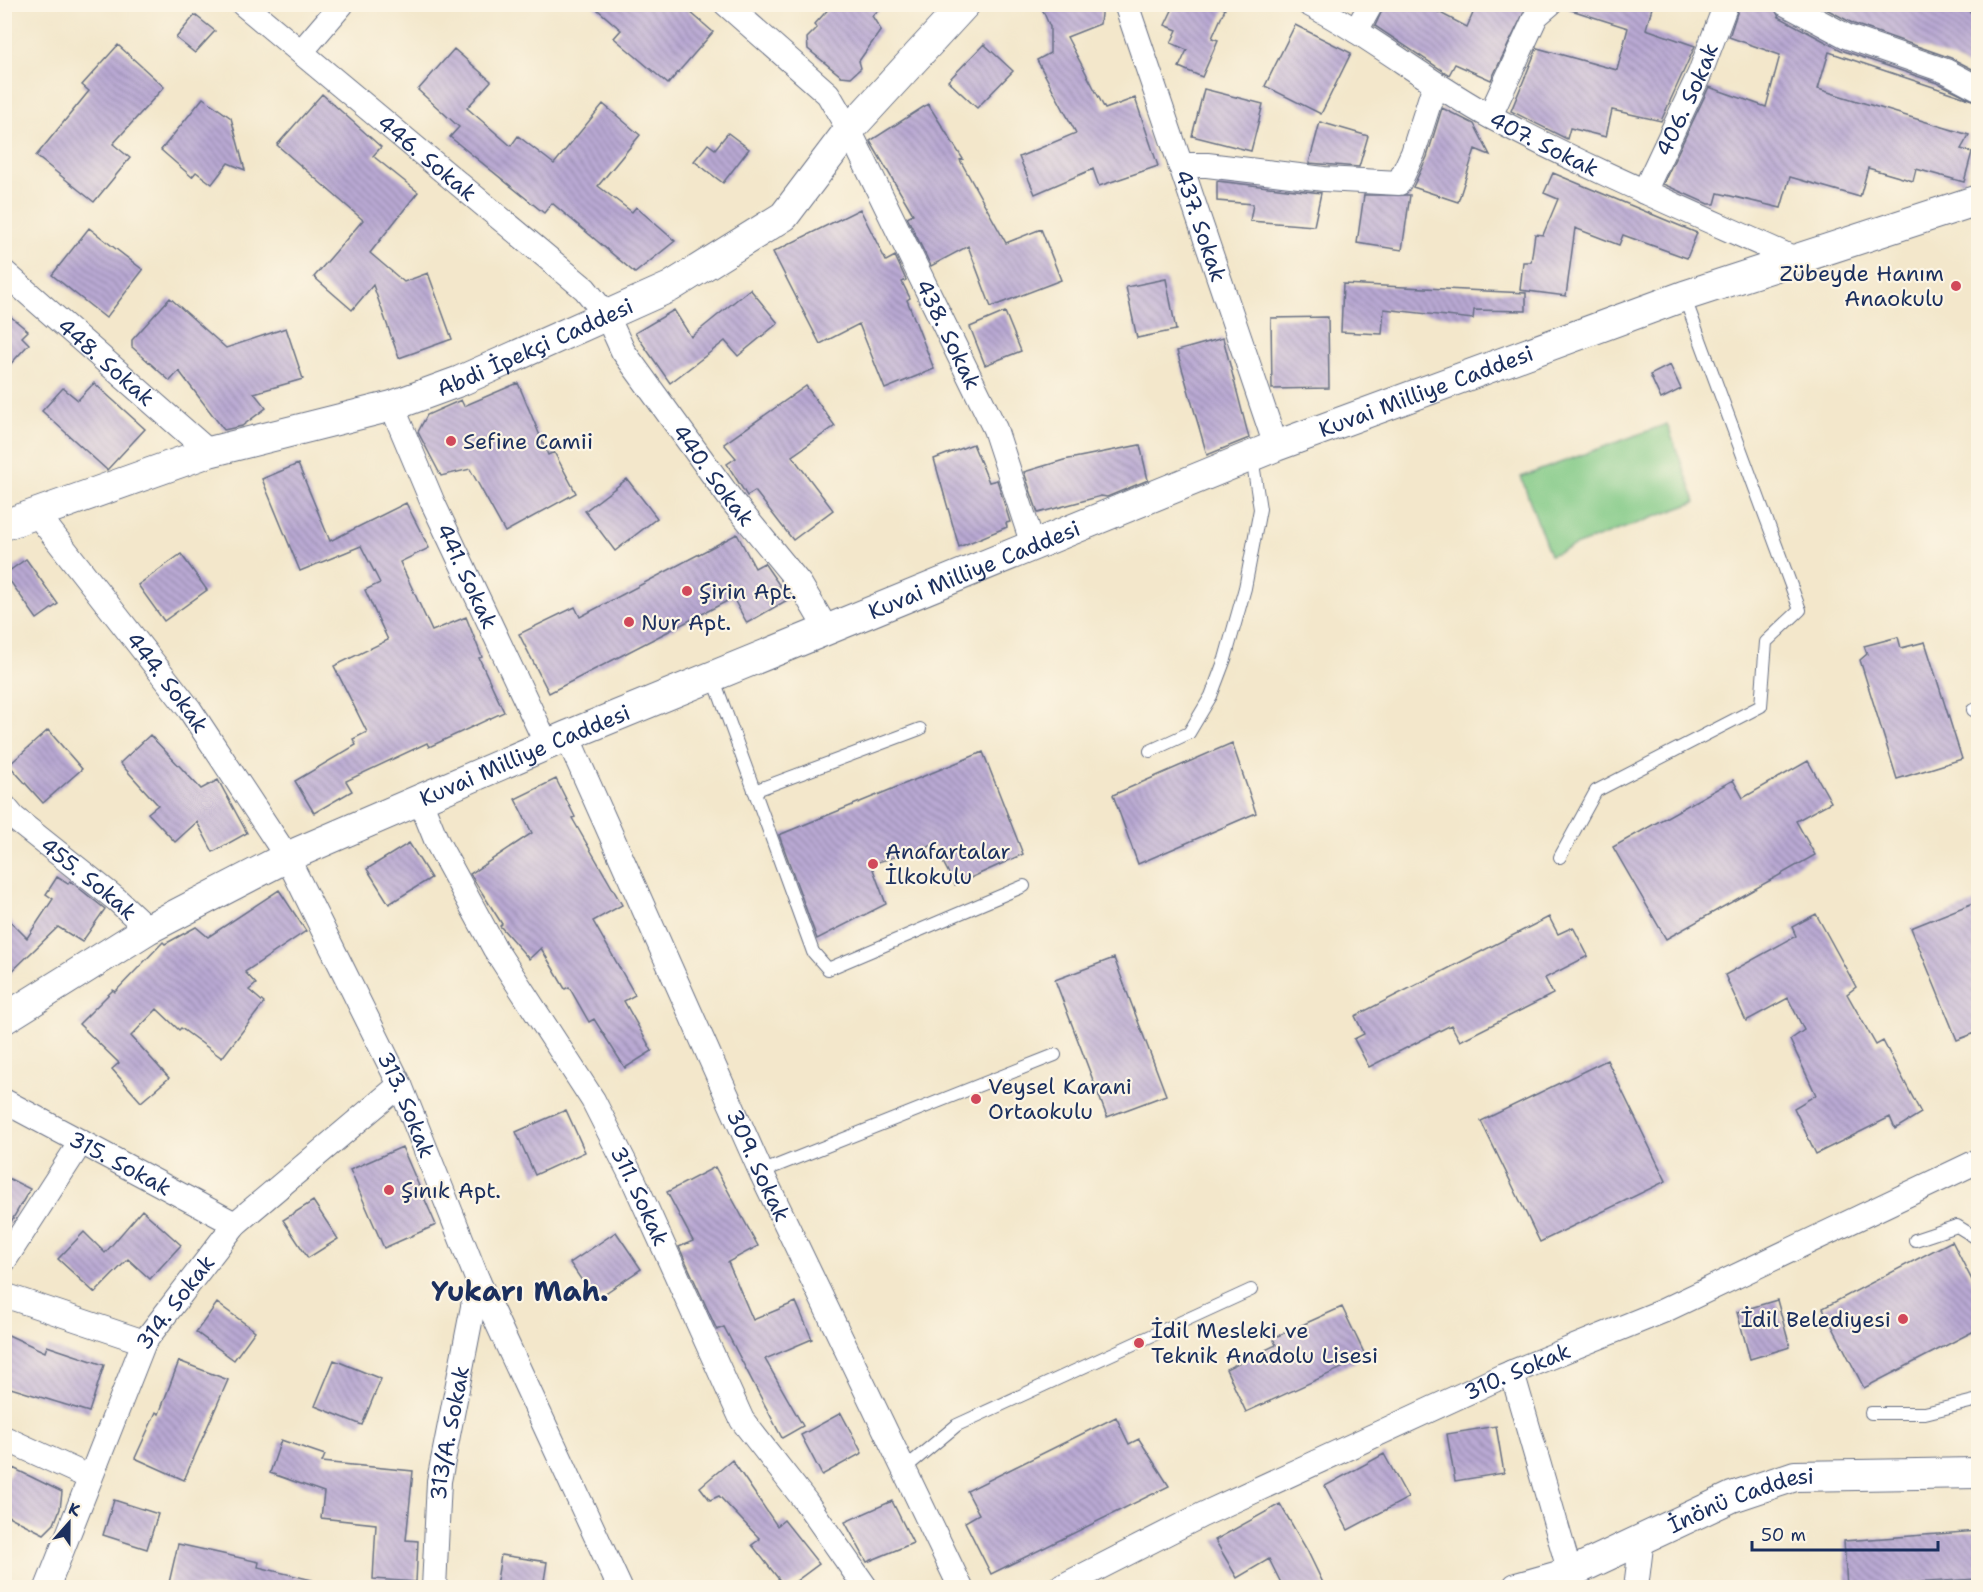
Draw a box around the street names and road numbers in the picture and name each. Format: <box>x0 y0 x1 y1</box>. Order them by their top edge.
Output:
street label: 406. Sokak <box>1649 39 1725 161</box>
street label: 407. Sokak <box>1484 105 1604 184</box>
street label: 446. Sokak <box>371 108 483 208</box>
street label: 437. Sokak <box>1168 166 1233 286</box>
street label: 438. Sokak <box>909 274 988 395</box>
street label: Abdi İpekçi Caddesi <box>433 291 638 403</box>
street label: 448. Sokak <box>51 311 161 413</box>
street label: Kuvai Milliye Caddesi <box>1315 339 1537 444</box>
street label: 440. Sokak <box>666 418 761 532</box>
street label: Kuvai Milliye Caddesi <box>864 514 1084 626</box>
street label: 441. Sokak <box>430 519 504 634</box>
street label: 444. Sokak <box>119 626 215 739</box>
street label: Kuvai Milliye Caddesi <box>415 698 635 813</box>
street label: 455. Sokak <box>34 831 143 927</box>
street label: 313. Sokak <box>371 1047 442 1162</box>
street label: 309. Sokak <box>720 1104 797 1226</box>
street label: 315. Sokak <box>64 1124 177 1203</box>
street label: 311. Sokak <box>604 1141 675 1251</box>
street label: 314. Sokak <box>129 1249 221 1356</box>
street label: 310. Sokak <box>1459 1336 1575 1407</box>
street label: 313/A. Sokak <box>424 1363 476 1501</box>
street label: İnönü Caddesi <box>1663 1462 1814 1540</box>

